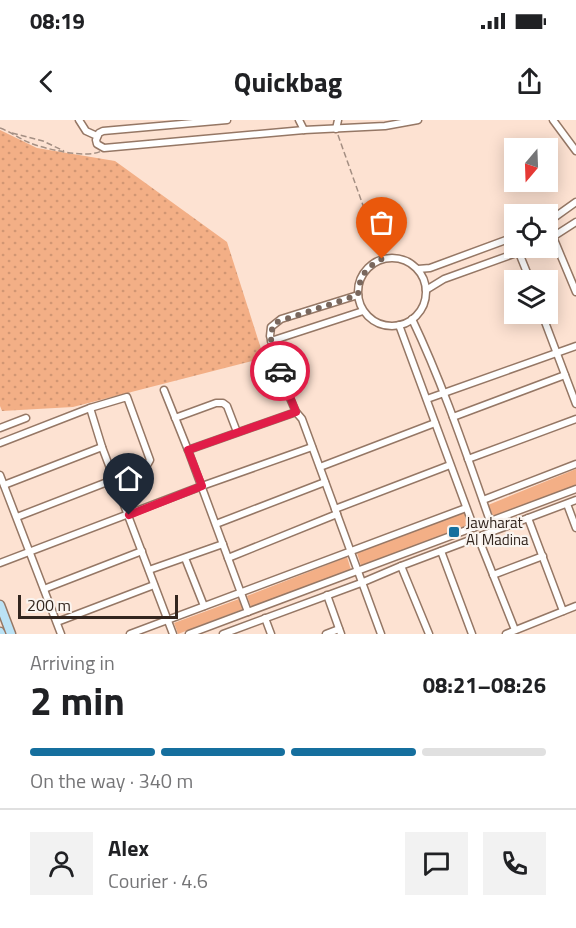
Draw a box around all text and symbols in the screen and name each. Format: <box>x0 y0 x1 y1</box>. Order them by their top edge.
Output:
text: 08:19 <box>30 4 85 38</box>
text: Quickbag <box>234 61 342 102</box>
icon: back <box>30 65 63 98</box>
icon: share <box>513 65 546 98</box>
north arrow <box>504 138 558 192</box>
map controls <box>504 138 558 324</box>
pin <box>356 197 407 259</box>
button: locate <box>504 204 558 258</box>
icon: bag <box>365 206 398 239</box>
button: layers <box>504 270 558 324</box>
courier <box>250 341 310 401</box>
icon: car <box>264 355 297 388</box>
pin <box>103 453 154 515</box>
icon: home <box>112 462 145 495</box>
place label: Jawharat Al Madina <box>466 511 529 551</box>
marker: Jawharat Al Madina <box>447 525 461 539</box>
scale bar <box>18 592 178 619</box>
text: 200 m <box>27 593 71 617</box>
text: Arriving in <box>30 647 115 678</box>
text: 08:21–08:26 <box>423 668 546 702</box>
text: 2 min <box>30 671 125 730</box>
text: On the way · 340 m <box>30 765 193 796</box>
text: Alex <box>108 831 149 865</box>
button: person <box>30 832 93 895</box>
button: chat <box>405 832 468 895</box>
button: phone <box>483 832 546 895</box>
text: Courier · 4.6 <box>108 865 208 896</box>

